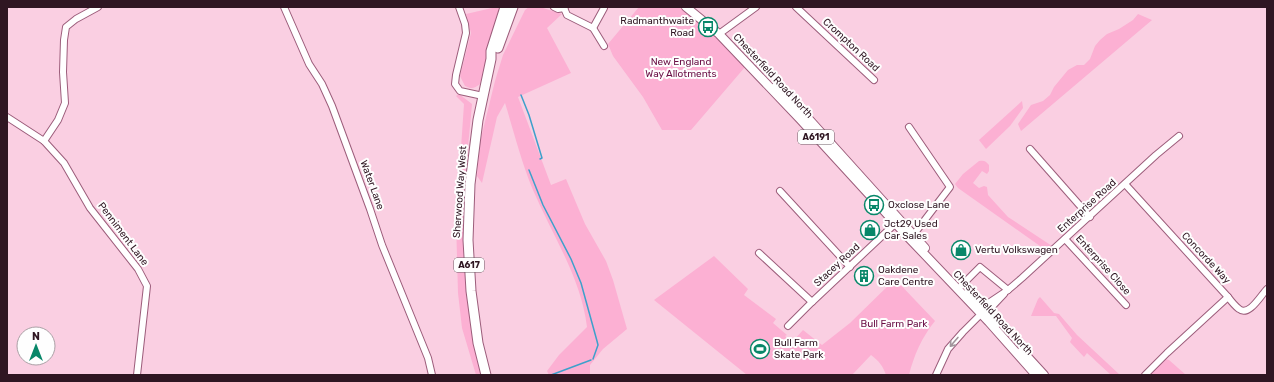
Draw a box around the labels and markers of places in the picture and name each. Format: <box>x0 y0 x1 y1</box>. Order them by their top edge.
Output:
place label: Radmanthwaite Road <box>620 15 694 39</box>
bus stop icon: Radmanthwaite Road <box>697 16 719 38</box>
bus stop icon: Oxclose Lane <box>863 194 885 216</box>
place label: Oxclose Lane <box>888 199 950 211</box>
place label: Jct29 Used Car Sales <box>884 218 938 242</box>
shop icon: Jct29 Used Car Sales <box>859 219 881 241</box>
shop icon: Vertu Volkswagen <box>950 239 972 261</box>
place label: Vertu Volkswagen <box>975 244 1058 256</box>
place label: Oakdene Care Centre <box>878 264 934 288</box>
building icon: Oakdene Care Centre <box>853 265 875 287</box>
place label: Bull Farm Skate Park <box>774 337 824 361</box>
sports icon: Bull Farm Skate Park <box>749 338 771 360</box>

